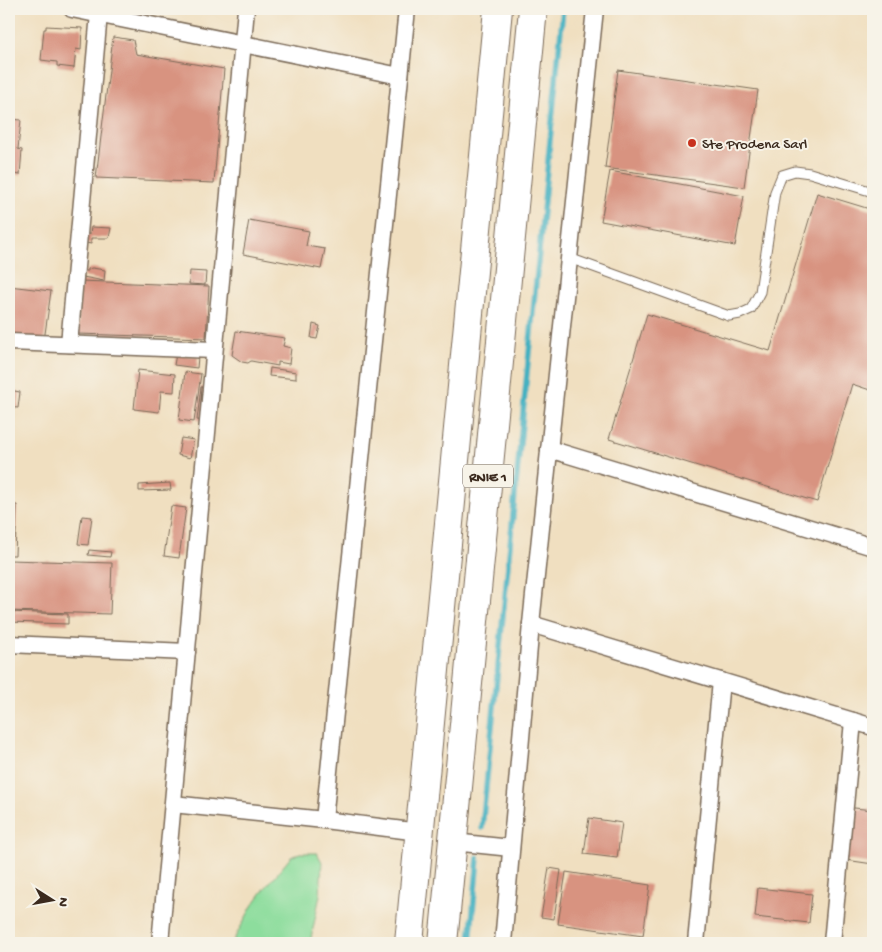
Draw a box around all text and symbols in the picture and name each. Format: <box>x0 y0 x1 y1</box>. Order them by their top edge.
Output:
place label: Ste Prodena Sarl <box>702 136 807 154</box>
marker: Ste Prodena Sarl <box>686 137 698 149</box>
road number: RNIE 1 <box>463 464 513 488</box>
north arrow <box>28 874 78 924</box>
text: N <box>53 896 72 908</box>

